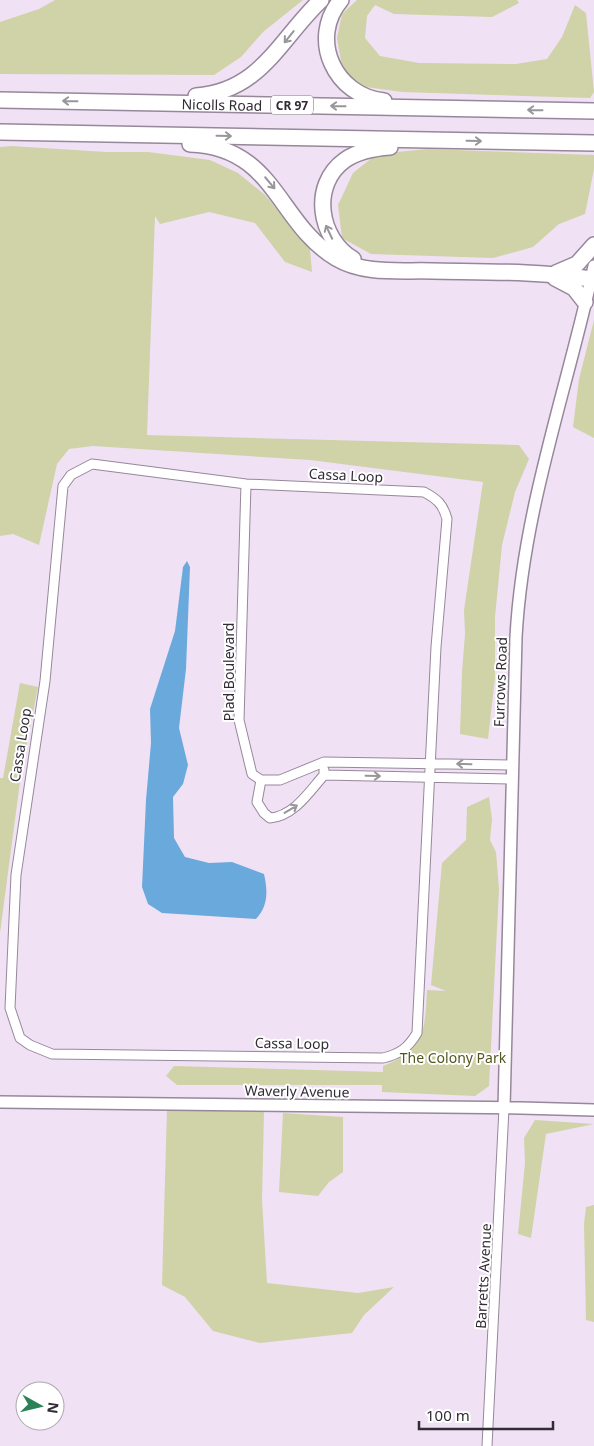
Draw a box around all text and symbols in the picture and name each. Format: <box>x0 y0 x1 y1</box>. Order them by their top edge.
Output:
one-way arrow <box>283 30 294 43</box>
street label: Nicolls Road <box>181 94 263 114</box>
one-way arrow <box>62 96 78 106</box>
road number: CR 97 <box>271 96 313 114</box>
one-way arrow <box>330 101 346 111</box>
one-way arrow <box>527 105 544 115</box>
one-way arrow <box>215 131 231 141</box>
one-way arrow <box>465 136 481 145</box>
one-way arrow <box>265 176 276 189</box>
one-way arrow <box>323 225 333 240</box>
street label: Cassa Loop <box>308 464 384 486</box>
street label: Plad Boulevard <box>219 623 238 721</box>
street label: Furrows Road <box>489 637 511 727</box>
street label: Cassa Loop <box>5 707 35 783</box>
one-way arrow <box>456 759 472 768</box>
one-way arrow <box>364 772 380 781</box>
one-way arrow <box>283 804 297 814</box>
street label: Cassa Loop <box>255 1033 329 1053</box>
park label: The Colony Park <box>400 1048 507 1067</box>
street label: Waverly Avenue <box>244 1081 350 1101</box>
street label: Barretts Avenue <box>471 1223 495 1329</box>
north arrow <box>15 1381 65 1431</box>
scale bar <box>419 1398 553 1430</box>
text: N <box>43 1401 64 1415</box>
text: 100 m <box>426 1405 470 1425</box>

